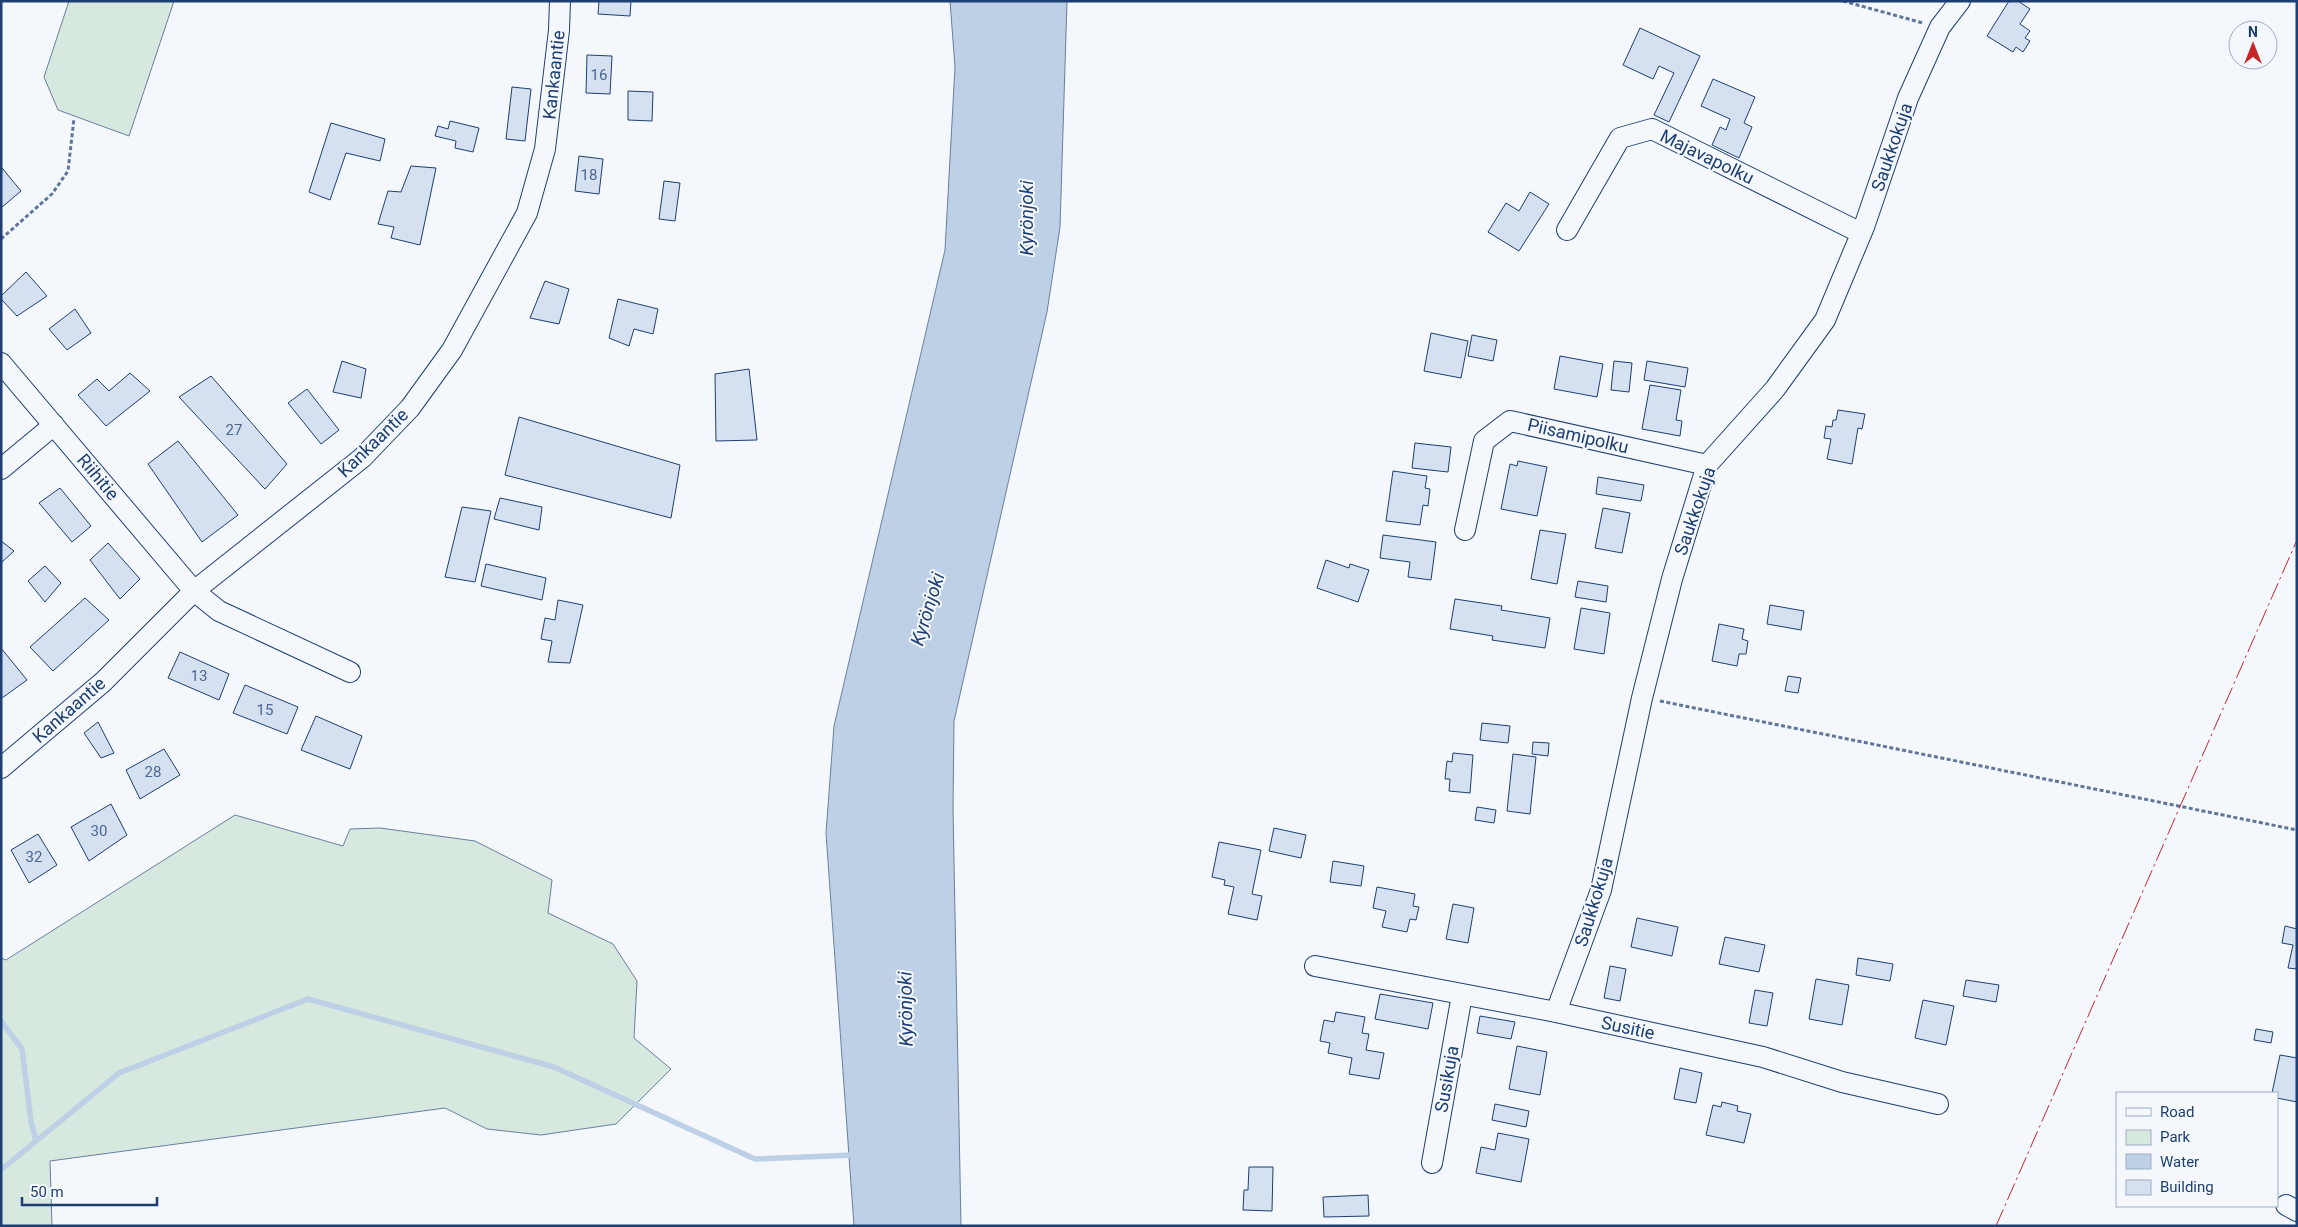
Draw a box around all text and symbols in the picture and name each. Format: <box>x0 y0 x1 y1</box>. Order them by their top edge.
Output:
north arrow <box>2228 20 2278 70</box>
text: N <box>2248 24 2258 40</box>
street label: Kankaantie <box>538 29 569 121</box>
house number: 16 <box>591 66 607 84</box>
street label: Saukkokuja <box>1867 100 1916 194</box>
street label: Majavapolku <box>1657 125 1758 188</box>
house number: 18 <box>581 166 597 184</box>
water label: Kyrönjoki <box>1015 180 1038 256</box>
street label: Kankaantie <box>333 404 412 481</box>
street label: Piisamipolku <box>1525 414 1631 457</box>
house number: 27 <box>226 421 242 439</box>
street label: Riihitie <box>73 449 124 504</box>
street label: Saukkokuja <box>1670 464 1719 558</box>
water label: Kyrönjoki <box>905 569 950 649</box>
house number: 13 <box>191 667 207 685</box>
street label: Kankaantie <box>28 672 109 747</box>
house number: 15 <box>257 701 273 719</box>
house number: 28 <box>145 763 161 781</box>
house number: 30 <box>91 822 107 840</box>
house number: 32 <box>26 848 42 866</box>
street label: Saukkokuja <box>1570 855 1617 949</box>
water label: Kyrönjoki <box>893 971 918 1047</box>
street label: Susitie <box>1599 1012 1657 1043</box>
street label: Susikuja <box>1430 1044 1463 1114</box>
legend <box>2116 1092 2278 1207</box>
text: Road <box>2160 1103 2194 1121</box>
text: Park <box>2160 1128 2191 1146</box>
text: Water <box>2160 1153 2199 1171</box>
scale bar <box>22 1174 158 1206</box>
text: Building <box>2160 1178 2214 1196</box>
text: 50 m <box>30 1183 64 1201</box>

